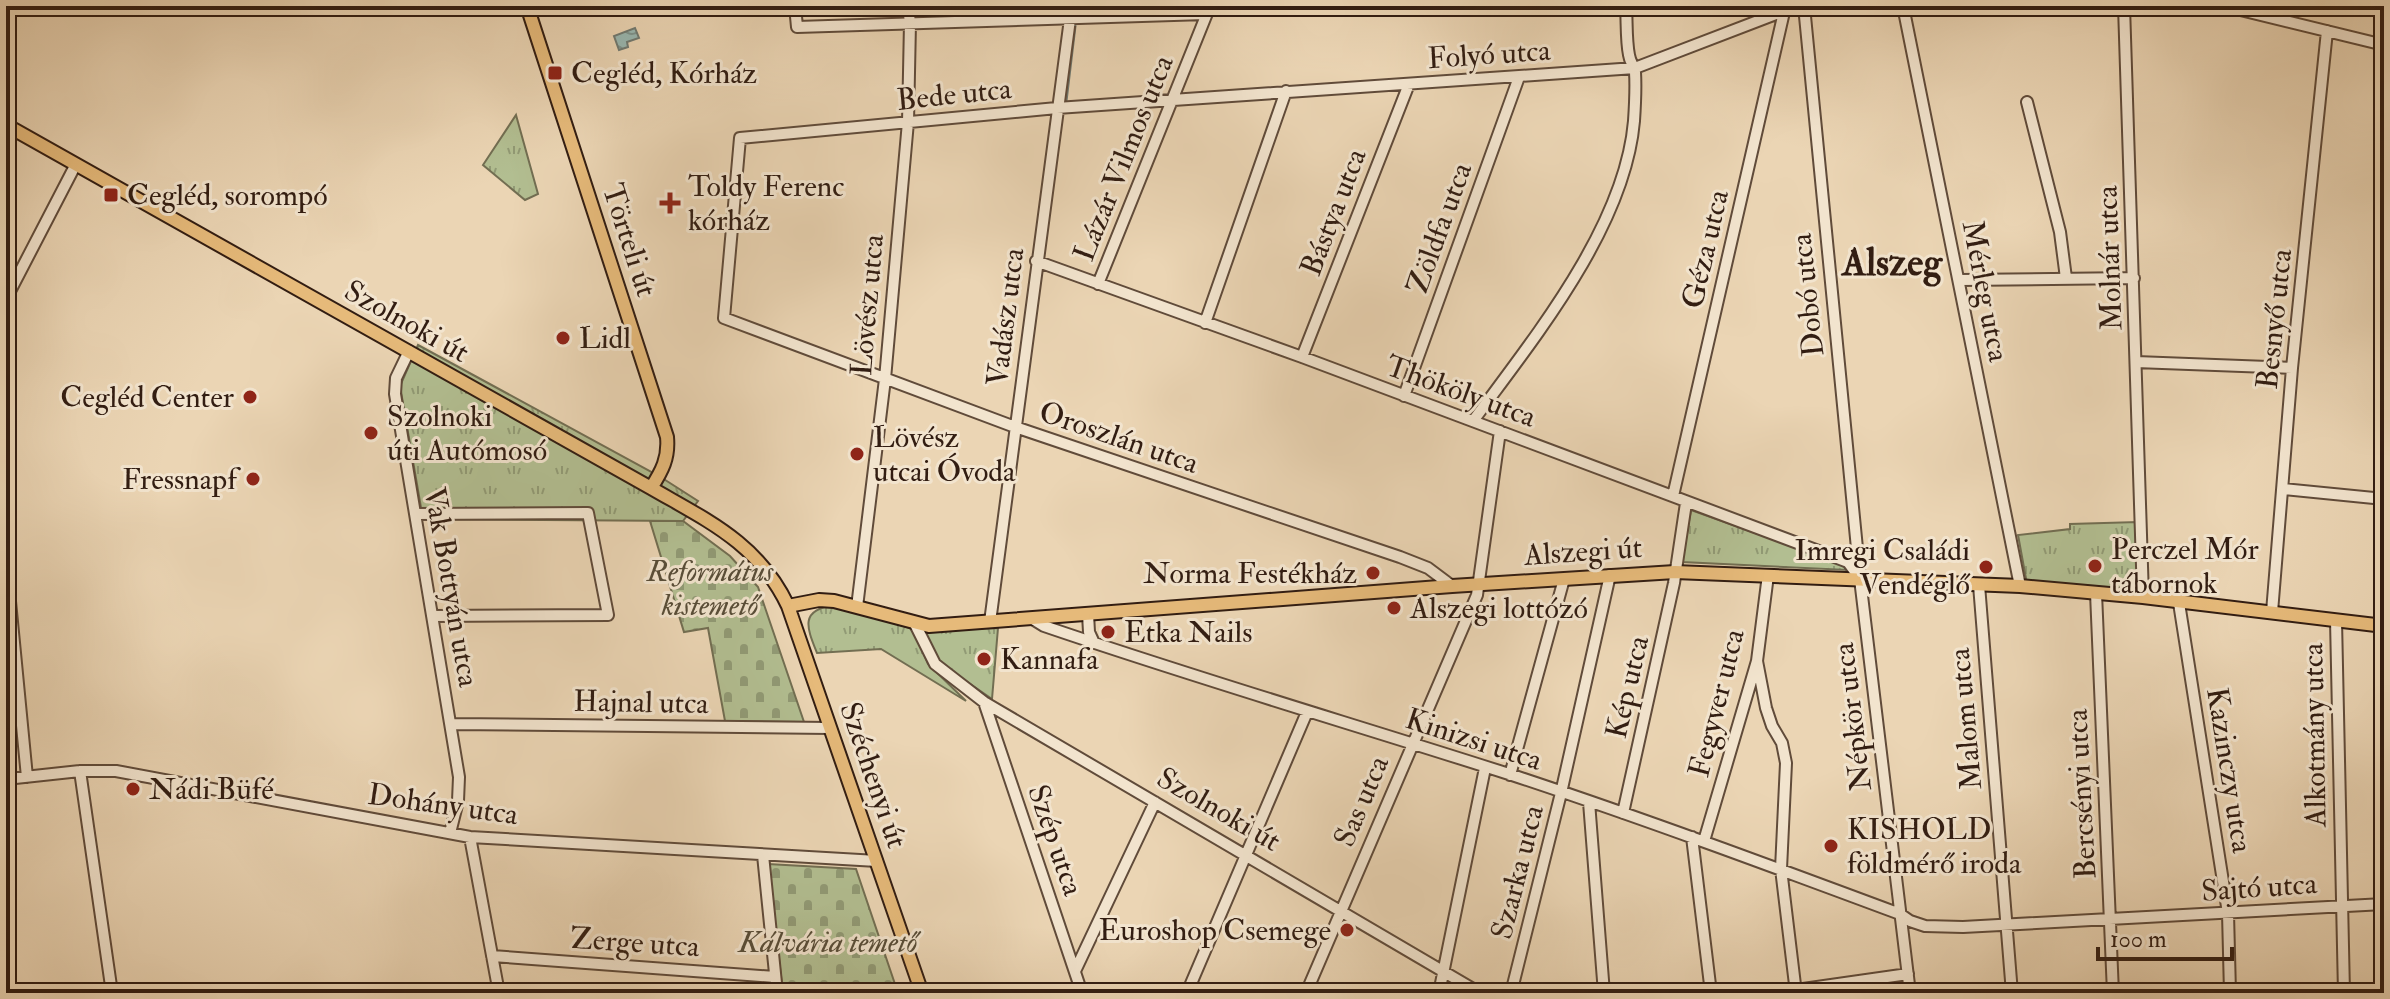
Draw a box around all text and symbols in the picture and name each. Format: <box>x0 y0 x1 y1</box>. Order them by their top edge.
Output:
street label: Folyó utca <box>1426 32 1552 77</box>
street label: Lázár Vilmos utca <box>1065 49 1182 267</box>
place label: Cegléd, Kórház <box>571 55 757 92</box>
marker: Cegléd, Kórház <box>546 64 564 82</box>
street label: Bede utca <box>895 70 1014 119</box>
street label: Bástya utca <box>1292 143 1375 281</box>
street label: Zöldfa utca <box>1399 157 1481 299</box>
place label: Toldy Ferenc kórház <box>688 168 844 239</box>
place label: Cegléd, sorompó <box>127 177 328 214</box>
street label: Törteli út <box>594 179 665 302</box>
street label: Molnár utca <box>2088 184 2131 331</box>
marker: Cegléd, sorompó <box>102 186 120 204</box>
street label: Géza utca <box>1674 186 1737 312</box>
marker: Toldy Ferenc kórház <box>659 192 681 214</box>
street label: Mérleg utca <box>1954 217 2017 365</box>
street label: Dobó utca <box>1783 231 1832 358</box>
street label: Lövész utca <box>843 232 892 377</box>
district label: Alszeg <box>1840 239 1943 287</box>
street label: Vadász utca <box>979 245 1032 388</box>
street label: Besnyő utca <box>2249 246 2300 391</box>
street label: Szolnoki út <box>338 272 476 371</box>
place label: Lidl <box>579 320 631 357</box>
marker: Lidl <box>554 329 572 347</box>
street label: Thököly utca <box>1381 347 1542 436</box>
place label: Cegléd Center <box>60 379 234 416</box>
marker: Cegléd Center <box>241 388 259 406</box>
street label: Oroszlán utca <box>1034 393 1204 482</box>
place label: Szolnoki úti Autómosó <box>387 398 547 469</box>
place label: Lövész utcai Óvoda <box>873 419 1016 490</box>
marker: Szolnoki úti Autómosó <box>362 424 380 442</box>
marker: Lövész utcai Óvoda <box>848 445 866 463</box>
place label: Fressnapf <box>122 461 241 498</box>
marker: Fressnapf <box>244 470 262 488</box>
street label: Vak Bottyán utca <box>416 484 487 690</box>
street label: Alszegi út <box>1522 529 1644 574</box>
place label: Perczel Mór tábornok <box>2111 531 2259 602</box>
place label: Imregi Családi Vendéglő <box>1795 532 1971 603</box>
park label: Református kistemető <box>646 553 774 624</box>
place label: Norma Festékház <box>1143 555 1357 592</box>
marker: Perczel Mór tábornok <box>2086 557 2104 575</box>
marker: Imregi Családi Vendéglő <box>1977 558 1995 576</box>
marker: Norma Festékház <box>1364 564 1382 582</box>
place label: Alszegi lottózó <box>1409 590 1588 627</box>
marker: Alszegi lottózó <box>1385 599 1403 617</box>
place label: Etka Nails <box>1124 614 1253 651</box>
marker: Etka Nails <box>1099 623 1117 641</box>
street label: Fegyver utca <box>1680 625 1753 781</box>
street label: Kép utca <box>1598 632 1657 742</box>
street label: Népkör utca <box>1825 640 1880 793</box>
place label: Kannafa <box>1000 641 1099 678</box>
street label: Alkotmány utca <box>2294 642 2335 829</box>
street label: Malom utca <box>1941 646 1990 791</box>
marker: Kannafa <box>975 650 993 668</box>
street label: Hajnal utca <box>573 683 710 722</box>
street label: Kazinczy utca <box>2198 685 2261 856</box>
street label: Széchenyi út <box>831 697 916 853</box>
street label: Kinizsi utca <box>1401 700 1547 779</box>
street label: Bercsényi utca <box>2059 707 2104 880</box>
street label: Sas utca <box>1326 750 1397 852</box>
street label: Szolnoki út <box>1150 759 1287 860</box>
place label: Nádi Büfé <box>149 771 274 808</box>
street label: Dohány utca <box>366 776 521 833</box>
marker: Nádi Büfé <box>124 780 142 798</box>
street label: Szép utca <box>1019 780 1092 901</box>
street label: Szarka utca <box>1483 801 1552 943</box>
place label: KISHOLD földmérő iroda <box>1847 811 2022 882</box>
marker: KISHOLD földmérő iroda <box>1822 837 1840 855</box>
street label: Sajtó utca <box>2200 865 2319 910</box>
scale bar <box>2098 911 2232 961</box>
place label: Euroshop Csemege <box>1099 912 1331 949</box>
street label: Zerge utca <box>569 920 701 966</box>
marker: Euroshop Csemege <box>1338 921 1356 939</box>
park label: Kálvária temető <box>737 924 922 961</box>
text: 100 m <box>2110 924 2167 955</box>

